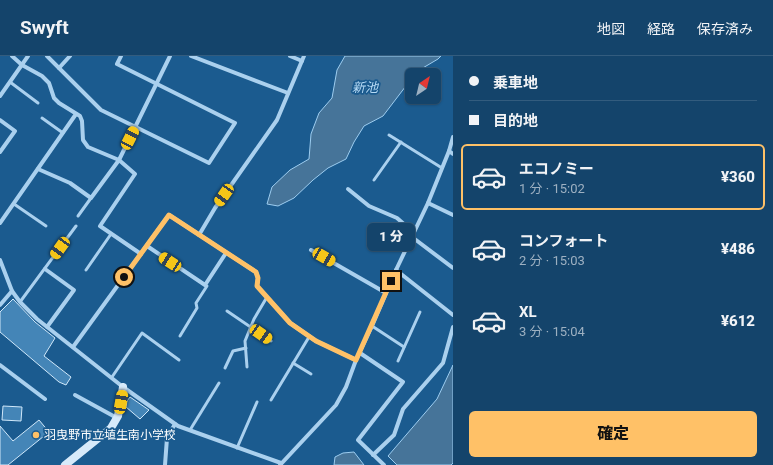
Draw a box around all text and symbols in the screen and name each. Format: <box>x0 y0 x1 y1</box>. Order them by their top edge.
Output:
text: Swyft <box>20 16 69 39</box>
text: 地図 <box>597 21 625 37</box>
text: 経路 <box>647 21 675 37</box>
text: 保存済み <box>697 21 753 37</box>
north arrow <box>405 68 441 104</box>
map controls <box>405 68 441 104</box>
text: 乗車地 <box>493 74 538 92</box>
water label: 新池 <box>352 80 380 95</box>
text: 目的地 <box>493 112 538 130</box>
car <box>119 125 141 151</box>
icon: car <box>471 159 507 195</box>
text: エコノミー <box>519 160 594 178</box>
text: ¥360 <box>721 168 755 186</box>
text: 1 分 · 15:02 <box>519 181 585 196</box>
car <box>212 182 236 208</box>
callout: 1 分 <box>367 223 415 251</box>
text: 1 分 <box>379 229 403 244</box>
icon: car <box>471 231 507 267</box>
text: コンフォート <box>519 232 609 250</box>
car <box>48 235 72 261</box>
text: ¥486 <box>721 240 755 258</box>
car <box>311 246 337 268</box>
car <box>157 250 183 274</box>
text: 2 分 · 15:03 <box>519 253 585 268</box>
route start <box>115 268 133 286</box>
route end <box>382 272 400 290</box>
icon: car <box>471 303 507 339</box>
text: XL <box>519 303 537 321</box>
text: ¥612 <box>721 312 755 330</box>
car <box>248 322 274 346</box>
text: 3 分 · 15:04 <box>519 324 585 339</box>
car <box>113 389 129 415</box>
button: 確定 <box>469 411 757 457</box>
place label: 羽曳野市立埴生南小学校 <box>44 428 176 442</box>
marker: 羽曳野市立埴生南小学校 <box>31 430 41 440</box>

